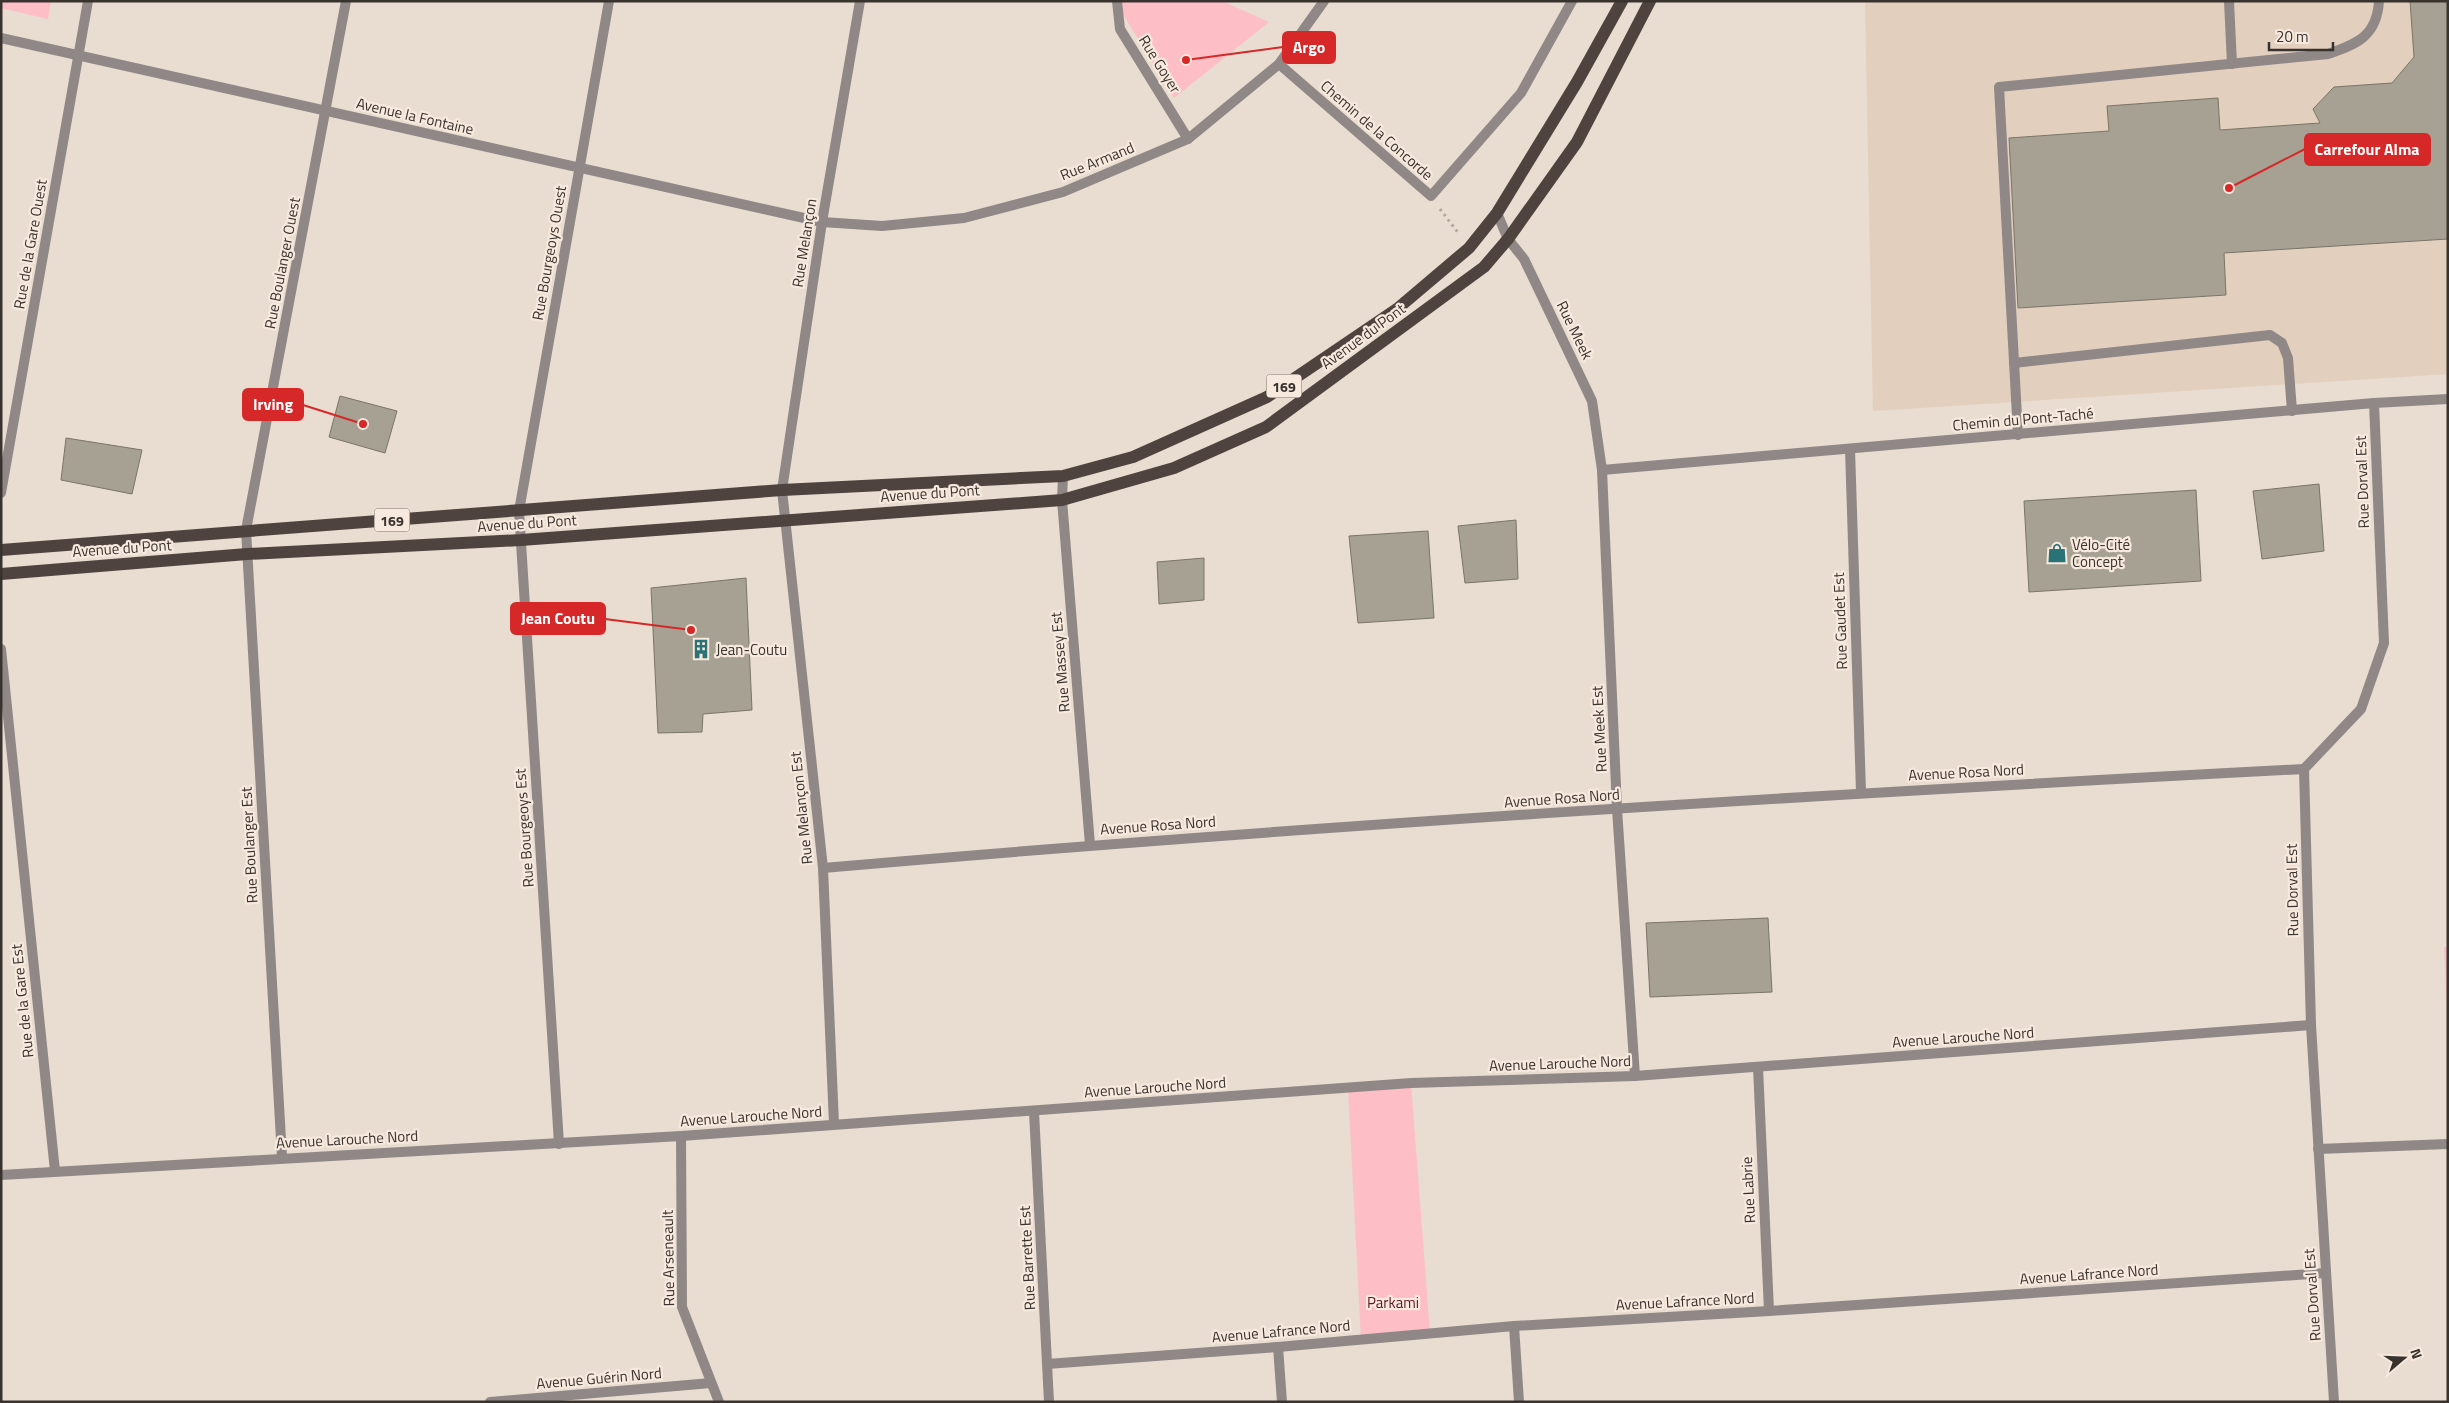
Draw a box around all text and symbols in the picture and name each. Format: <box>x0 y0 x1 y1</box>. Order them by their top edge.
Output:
scale bar <box>2269 20 2333 52</box>
text: 20 m <box>2276 25 2309 48</box>
street label: Rue Goyer <box>1133 30 1187 98</box>
callout: Argo <box>1283 32 1335 63</box>
text: Argo <box>1293 35 1325 59</box>
street label: Chemin de la Concorde <box>1316 74 1438 186</box>
street label: Avenue la Fontaine <box>354 91 476 141</box>
callout: Carrefour Alma <box>2305 134 2430 165</box>
street label: Rue Armand <box>1056 136 1138 186</box>
text: Carrefour Alma <box>2315 137 2419 161</box>
street label: Rue de la Gare Ouest <box>7 177 53 311</box>
street label: Rue Bourgeoys Ouest <box>526 183 572 322</box>
street label: Rue Boulanger Ouest <box>258 194 306 331</box>
street label: Rue Melançon <box>786 197 822 289</box>
street label: Avenue du Pont <box>1316 297 1411 375</box>
street label: Rue Meek <box>1551 297 1599 363</box>
road number: 169 <box>1266 374 1302 398</box>
callout: Irving <box>243 389 303 420</box>
text: Irving <box>253 392 293 416</box>
street label: Chemin du Pont-Taché <box>1951 401 2095 437</box>
street label: Rue Dorval Est <box>2349 435 2375 529</box>
street label: Avenue du Pont <box>880 478 981 508</box>
road number: 169 <box>374 508 410 532</box>
street label: Avenue du Pont <box>477 508 578 538</box>
street label: Avenue du Pont <box>72 533 173 563</box>
place label: Vélo-Cité Concept <box>2072 533 2130 573</box>
shop icon: Vélo-Cité Concept <box>2046 542 2068 564</box>
street label: Rue Gaudet Est <box>1827 571 1853 670</box>
callout: Jean Coutu <box>511 603 605 634</box>
text: Jean Coutu <box>521 606 595 630</box>
street label: Rue Massey Est <box>1044 610 1076 713</box>
building icon: Jean-Coutu <box>690 638 712 660</box>
place label: Jean-Coutu <box>716 638 787 661</box>
street label: Rue Meek Est <box>1585 684 1613 773</box>
street label: Rue Melançon Est <box>784 750 818 866</box>
street label: Avenue Rosa Nord <box>1908 757 2024 787</box>
street label: Rue Bourgeoys Est <box>508 767 540 888</box>
street label: Avenue Rosa Nord <box>1503 782 1621 814</box>
street label: Rue Boulanger Est <box>234 785 264 904</box>
street label: Avenue Rosa Nord <box>1099 809 1217 841</box>
street label: Rue Dorval Est <box>2280 843 2304 937</box>
street label: Rue de la Gare Est <box>5 942 39 1059</box>
street label: Avenue Larouche Nord <box>1891 1021 2035 1053</box>
street label: Avenue Larouche Nord <box>1489 1049 1631 1077</box>
street label: Avenue Larouche Nord <box>1083 1071 1227 1103</box>
street label: Avenue Larouche Nord <box>679 1100 823 1132</box>
street label: Avenue Larouche Nord <box>275 1124 419 1154</box>
street label: Rue Labrie <box>1735 1156 1761 1224</box>
street label: Rue Barrette Est <box>1013 1204 1041 1311</box>
street label: Rue Arseneault <box>656 1209 680 1306</box>
street label: Rue Dorval Est <box>2297 1247 2327 1342</box>
street label: Avenue Lafrance Nord <box>2019 1258 2159 1290</box>
street label: Avenue Lafrance Nord <box>1615 1286 1755 1316</box>
park label: Parkami <box>1367 1291 1419 1314</box>
street label: Avenue Lafrance Nord <box>1211 1313 1351 1349</box>
north arrow <box>2379 1333 2429 1383</box>
text: N <box>2405 1346 2428 1362</box>
street label: Avenue Guérin Nord <box>535 1361 663 1395</box>

